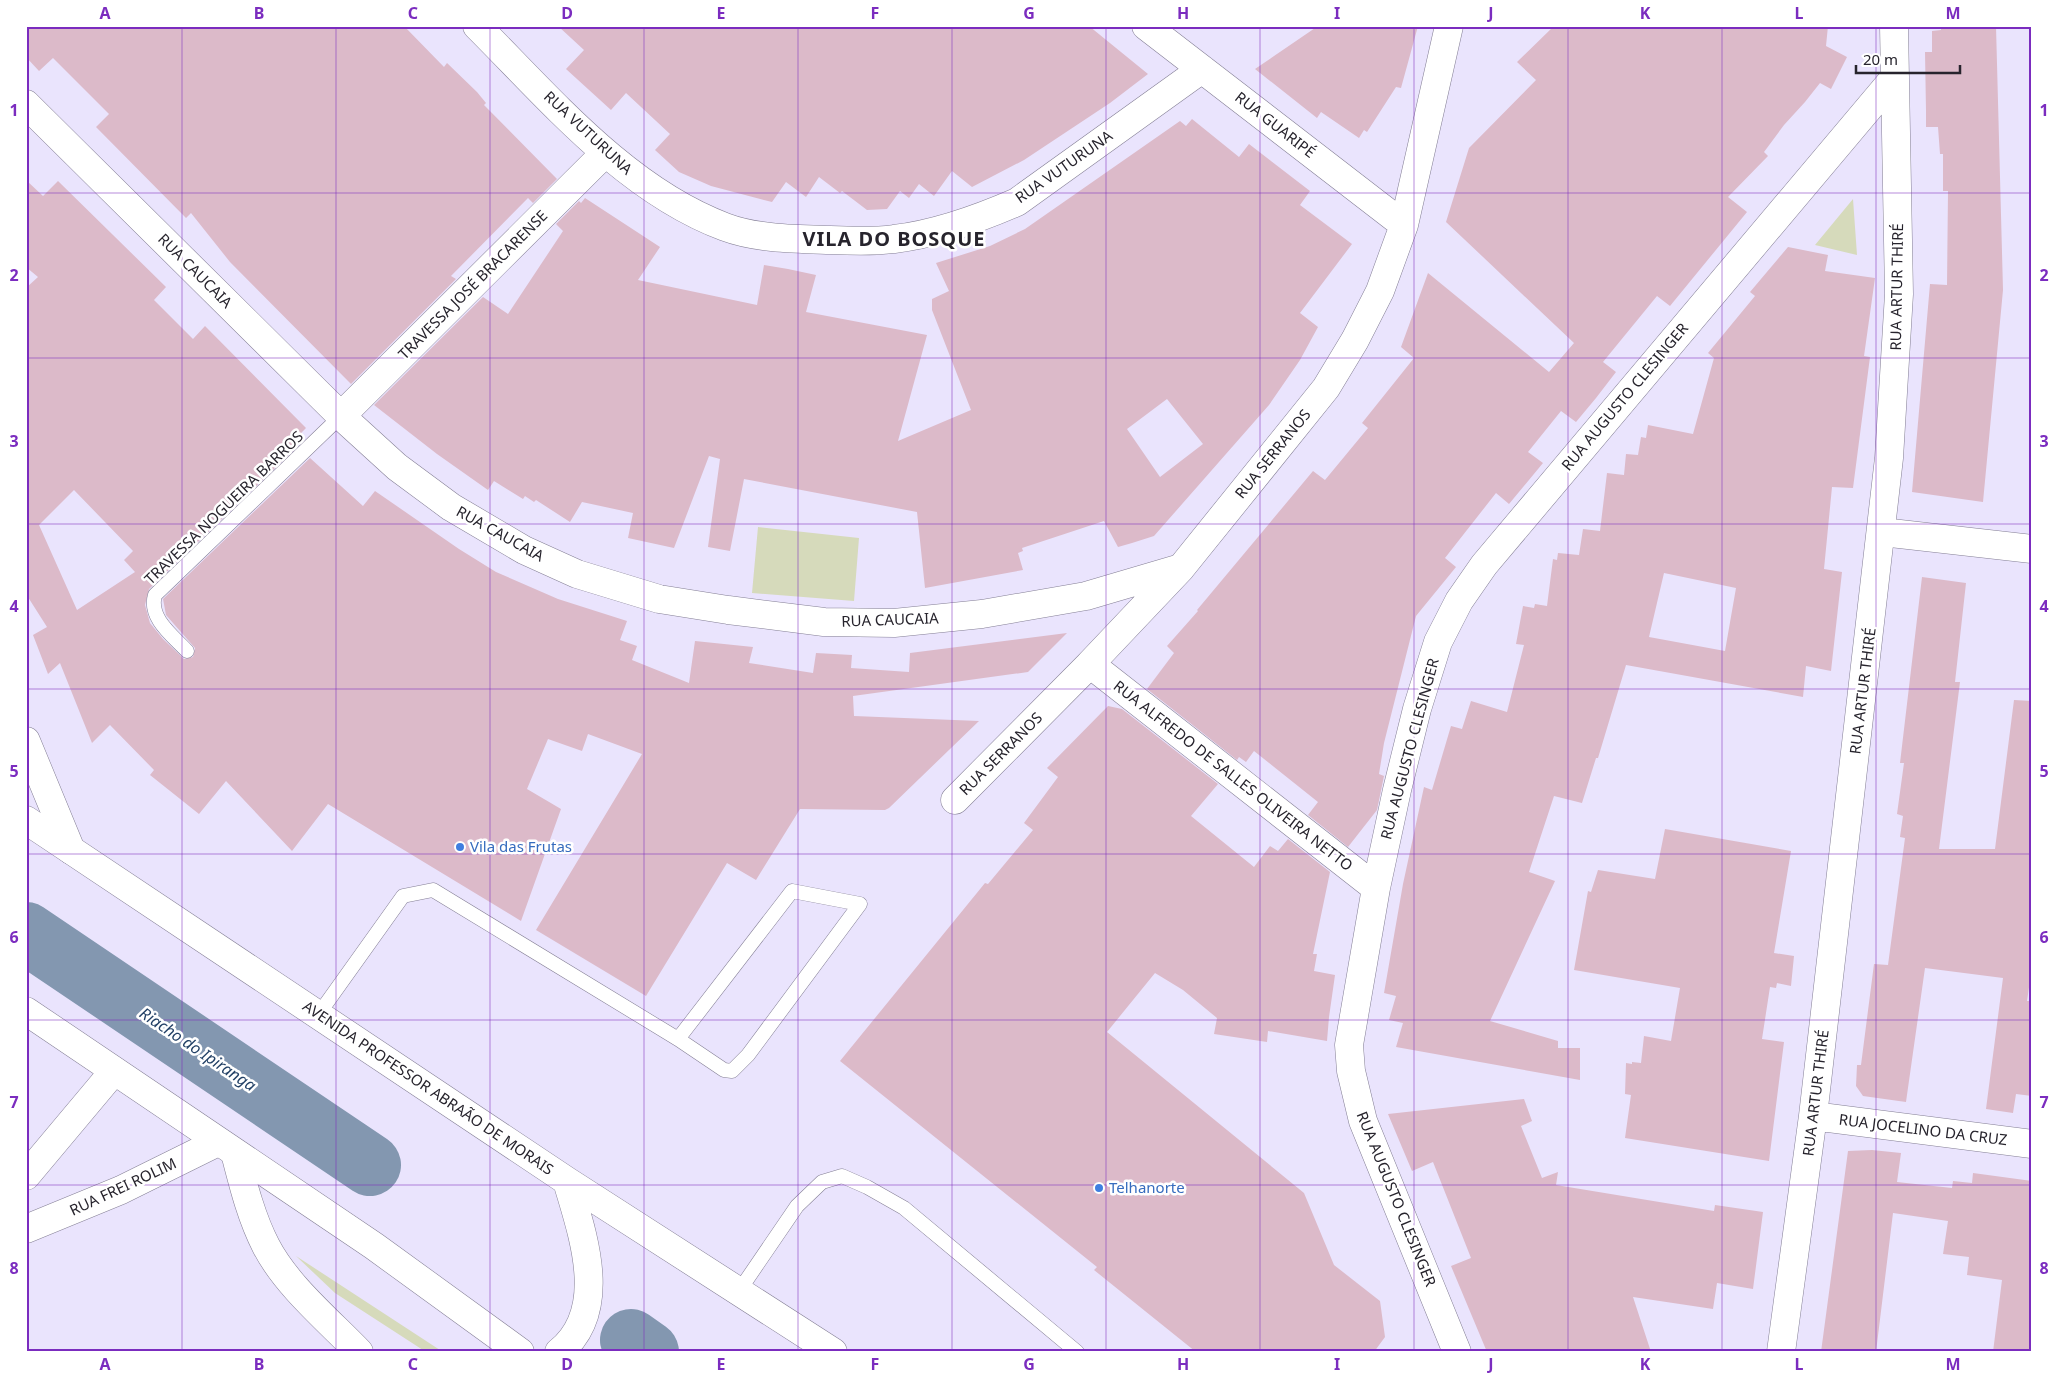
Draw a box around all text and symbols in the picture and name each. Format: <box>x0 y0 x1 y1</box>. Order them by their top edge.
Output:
text: A <box>99 2 111 24</box>
text: B <box>254 2 264 24</box>
text: C <box>408 2 418 24</box>
text: D <box>561 2 573 24</box>
text: E <box>717 2 726 24</box>
text: F <box>871 2 879 24</box>
text: G <box>1023 2 1035 24</box>
text: H <box>1177 2 1189 24</box>
text: I <box>1334 2 1340 24</box>
text: J <box>1486 2 1494 24</box>
text: K <box>1640 2 1651 24</box>
text: L <box>1795 2 1804 24</box>
text: M <box>1945 2 1961 24</box>
scale bar <box>1856 42 1959 74</box>
text: 20 m <box>1863 49 1898 69</box>
street label: RUA VUTURUNA <box>540 86 638 179</box>
street label: RUA GUARIPÉ <box>1231 87 1320 162</box>
text: 1 <box>9 99 19 121</box>
text: 1 <box>2039 99 2049 121</box>
street label: RUA VUTURUNA <box>1011 125 1116 207</box>
street label: TRAVESSA JOSÉ BRACARENSE <box>393 205 551 363</box>
street label: RUA ARTUR THIRÉ <box>1885 223 1907 351</box>
district label: VILA DO BOSQUE <box>803 225 985 252</box>
street label: RUA CAUCAIA <box>154 229 238 312</box>
text: 2 <box>9 264 19 286</box>
text: 2 <box>2039 264 2049 286</box>
street label: RUA AUGUSTO CLESINGER <box>1556 318 1692 474</box>
street label: RUA SERRANOS <box>1230 404 1315 502</box>
street label: TRAVESSA NOGUEIRA BARROS <box>140 426 307 589</box>
text: 3 <box>9 430 19 452</box>
text: 3 <box>2039 430 2049 452</box>
street label: RUA CAUCAIA <box>453 501 548 566</box>
text: 4 <box>9 595 19 617</box>
text: 4 <box>2039 595 2049 617</box>
street label: RUA CAUCAIA <box>841 607 939 631</box>
street label: RUA ARTUR THIRÉ <box>1844 626 1880 755</box>
street label: RUA AUGUSTO CLESINGER <box>1375 655 1443 842</box>
street label: RUA ALFREDO DE SALLES OLIVEIRA NETTO <box>1110 675 1357 875</box>
street label: RUA SERRANOS <box>954 707 1046 799</box>
text: 5 <box>9 760 19 782</box>
text: 5 <box>2039 760 2049 782</box>
place label: Vila das Frutas <box>470 836 572 856</box>
marker: Vila das Frutas <box>454 841 466 853</box>
text: 6 <box>9 926 19 948</box>
text: 6 <box>2039 926 2049 948</box>
street label: AVENIDA PROFESSOR ABRAÃO DE MORAIS <box>299 995 558 1179</box>
water label: Riacho do Ipiranga <box>136 1002 260 1096</box>
street label: RUA ARTUR THIRÉ <box>1797 1028 1833 1157</box>
text: 7 <box>9 1091 19 1113</box>
text: 7 <box>2039 1091 2049 1113</box>
street label: RUA AUGUSTO CLESINGER <box>1353 1108 1441 1290</box>
street label: RUA JOCELINO DA CRUZ <box>1838 1109 2009 1149</box>
street label: RUA FREI ROLIM <box>66 1153 179 1220</box>
place label: Telhanorte <box>1109 1177 1185 1197</box>
marker: Telhanorte <box>1093 1182 1105 1194</box>
text: 8 <box>9 1257 19 1279</box>
text: 8 <box>2039 1257 2049 1279</box>
text: A <box>99 1353 111 1375</box>
text: B <box>254 1353 264 1375</box>
text: C <box>408 1353 418 1375</box>
text: D <box>561 1353 573 1375</box>
text: E <box>717 1353 726 1375</box>
text: F <box>871 1353 879 1375</box>
text: G <box>1023 1353 1035 1375</box>
text: H <box>1177 1353 1189 1375</box>
text: I <box>1334 1353 1340 1375</box>
text: J <box>1486 1353 1494 1375</box>
text: K <box>1640 1353 1651 1375</box>
text: L <box>1795 1353 1804 1375</box>
text: M <box>1945 1353 1961 1375</box>

